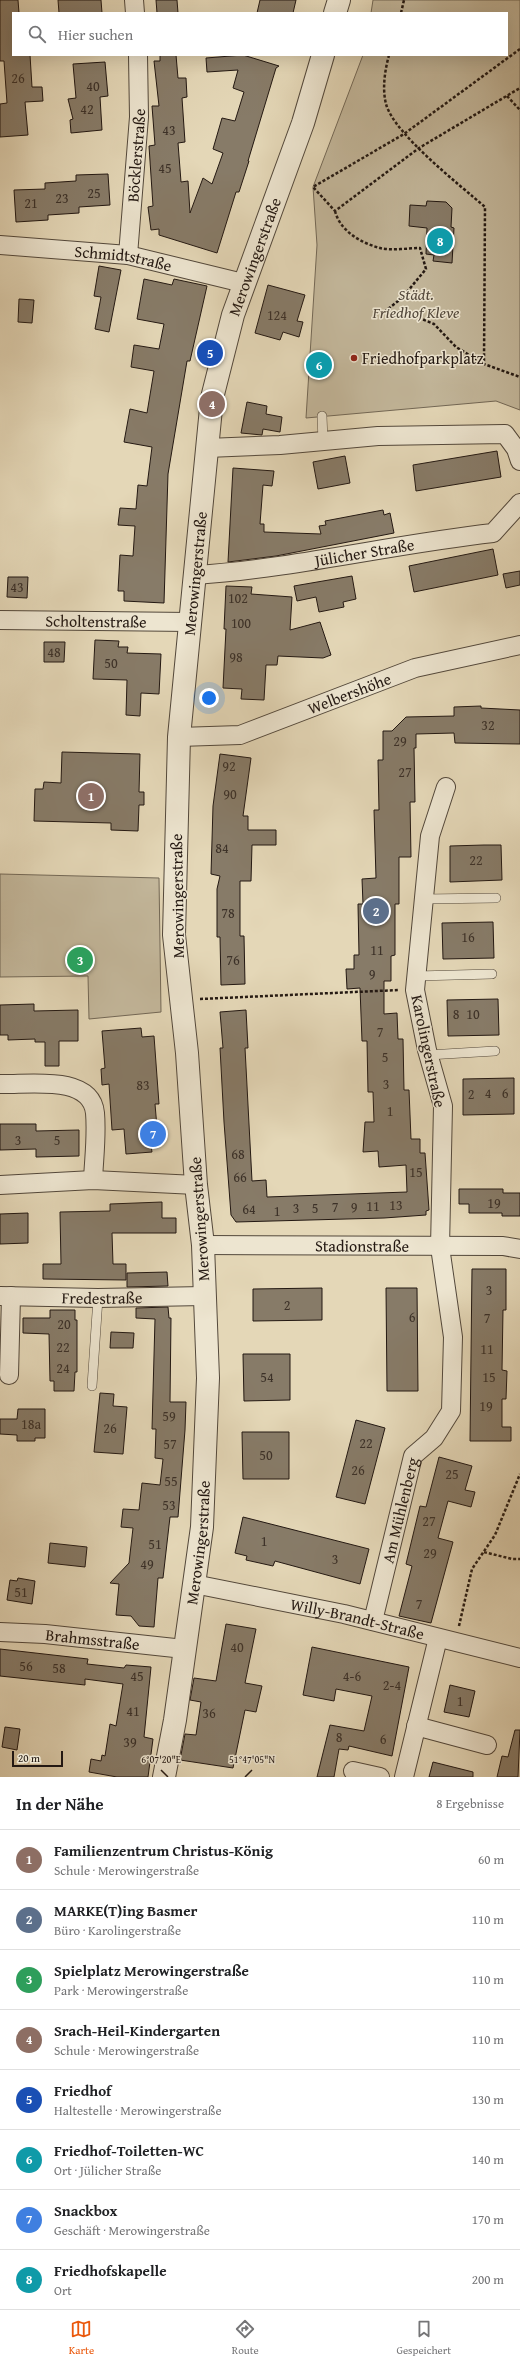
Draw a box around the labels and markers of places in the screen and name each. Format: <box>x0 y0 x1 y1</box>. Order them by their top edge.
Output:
pin: 8 <box>427 226 453 256</box>
pin: 5 <box>197 338 223 368</box>
place label: Friedhofparkplatz <box>362 346 483 370</box>
pin: 6 <box>306 350 332 380</box>
marker: Friedhofparkplatz <box>349 353 359 363</box>
pin: 4 <box>199 389 225 419</box>
pin: 1 <box>78 781 104 811</box>
pin: 2 <box>363 896 389 926</box>
pin: 3 <box>67 945 93 975</box>
pin: 7 <box>140 1119 166 1149</box>

